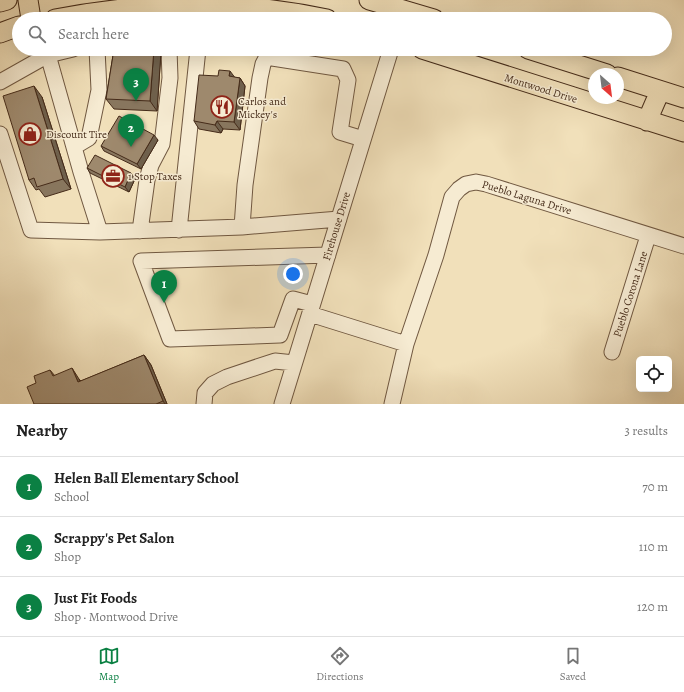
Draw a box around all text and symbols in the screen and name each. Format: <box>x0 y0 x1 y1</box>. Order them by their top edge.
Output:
search box <box>12 12 672 56</box>
icon: search <box>26 23 48 45</box>
text: Search here <box>58 24 129 44</box>
pin: 3 <box>123 68 149 101</box>
north arrow <box>588 68 624 104</box>
street label: Montwood Drive <box>503 70 579 107</box>
restaurant icon: Carlos and Mickey's <box>209 94 235 120</box>
place label: Carlos and Mickey's <box>238 94 286 122</box>
pin: 2 <box>118 114 144 147</box>
shop icon: Discount Tire <box>17 121 43 147</box>
place label: Discount Tire <box>46 127 107 142</box>
office icon: 1 Stop Taxes <box>100 163 126 189</box>
place label: 1 Stop Taxes <box>128 169 182 184</box>
street label: Pueblo Laguna Drive <box>480 177 574 218</box>
street label: Firehouse Drive <box>319 190 354 262</box>
street label: Pueblo Corona Lane <box>609 249 651 339</box>
your location <box>283 264 303 284</box>
pin: 1 <box>151 270 177 303</box>
map controls <box>636 356 672 392</box>
button: locate <box>636 356 672 392</box>
text: Nearby <box>16 419 67 442</box>
text: 3 results <box>624 422 668 439</box>
text: Helen Ball Elementary School <box>54 468 239 488</box>
text: 1 <box>27 478 31 495</box>
text: 70 m <box>642 478 668 495</box>
text: School <box>54 488 89 505</box>
text: Scrappy's Pet Salon <box>54 528 174 548</box>
text: 2 <box>26 538 32 555</box>
text: 110 m <box>639 538 668 555</box>
text: Shop <box>54 548 81 565</box>
text: Just Fit Foods <box>54 588 137 608</box>
text: 3 <box>26 598 32 615</box>
text: 120 m <box>637 598 668 615</box>
text: Shop · Montwood Drive <box>54 608 178 625</box>
tab: Map <box>98 645 120 684</box>
tab: Directions <box>316 645 364 684</box>
tab: Saved <box>560 645 586 684</box>

